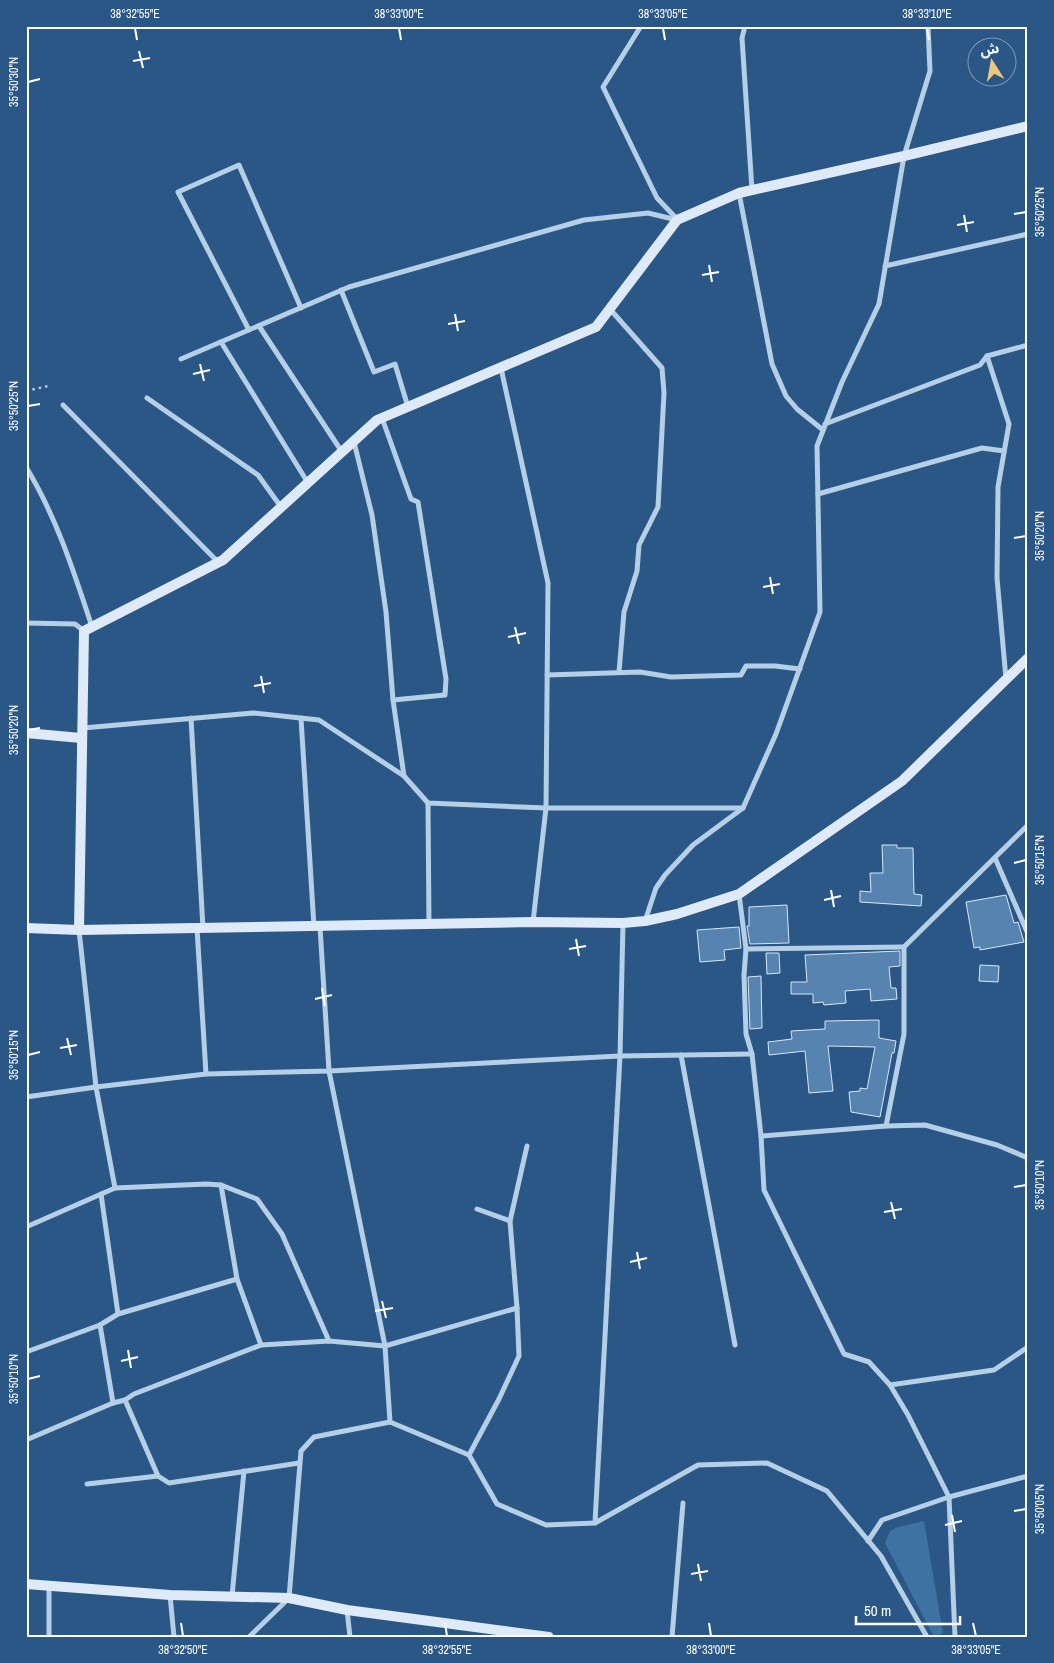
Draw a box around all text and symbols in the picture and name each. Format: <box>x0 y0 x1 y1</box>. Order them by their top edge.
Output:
text: 38°32'55"E <box>110 6 160 22</box>
text: 38°33'00"E <box>374 6 424 22</box>
text: 38°33'05"E <box>638 6 688 22</box>
text: 38°33'10"E <box>902 6 952 22</box>
north arrow <box>966 38 1016 88</box>
text: ش <box>978 39 1001 60</box>
text: 35°50'30"N <box>6 57 22 107</box>
text: 35°50'25"N <box>1032 187 1048 237</box>
text: 35°50'25"N <box>6 381 22 431</box>
text: 35°50'20"N <box>1032 511 1048 561</box>
text: 35°50'20"N <box>6 705 22 755</box>
text: 35°50'15"N <box>1032 835 1048 885</box>
text: 35°50'15"N <box>6 1030 22 1080</box>
text: 35°50'10"N <box>1032 1160 1048 1210</box>
text: 35°50'10"N <box>6 1354 22 1404</box>
text: 35°50'05"N <box>1032 1484 1048 1534</box>
scale bar <box>856 1593 960 1625</box>
text: 50 m <box>864 1600 891 1621</box>
text: 38°32'50"E <box>158 1642 208 1658</box>
text: 38°32'55"E <box>422 1642 472 1658</box>
text: 38°33'00"E <box>686 1642 736 1658</box>
text: 38°33'05"E <box>951 1642 1001 1658</box>

